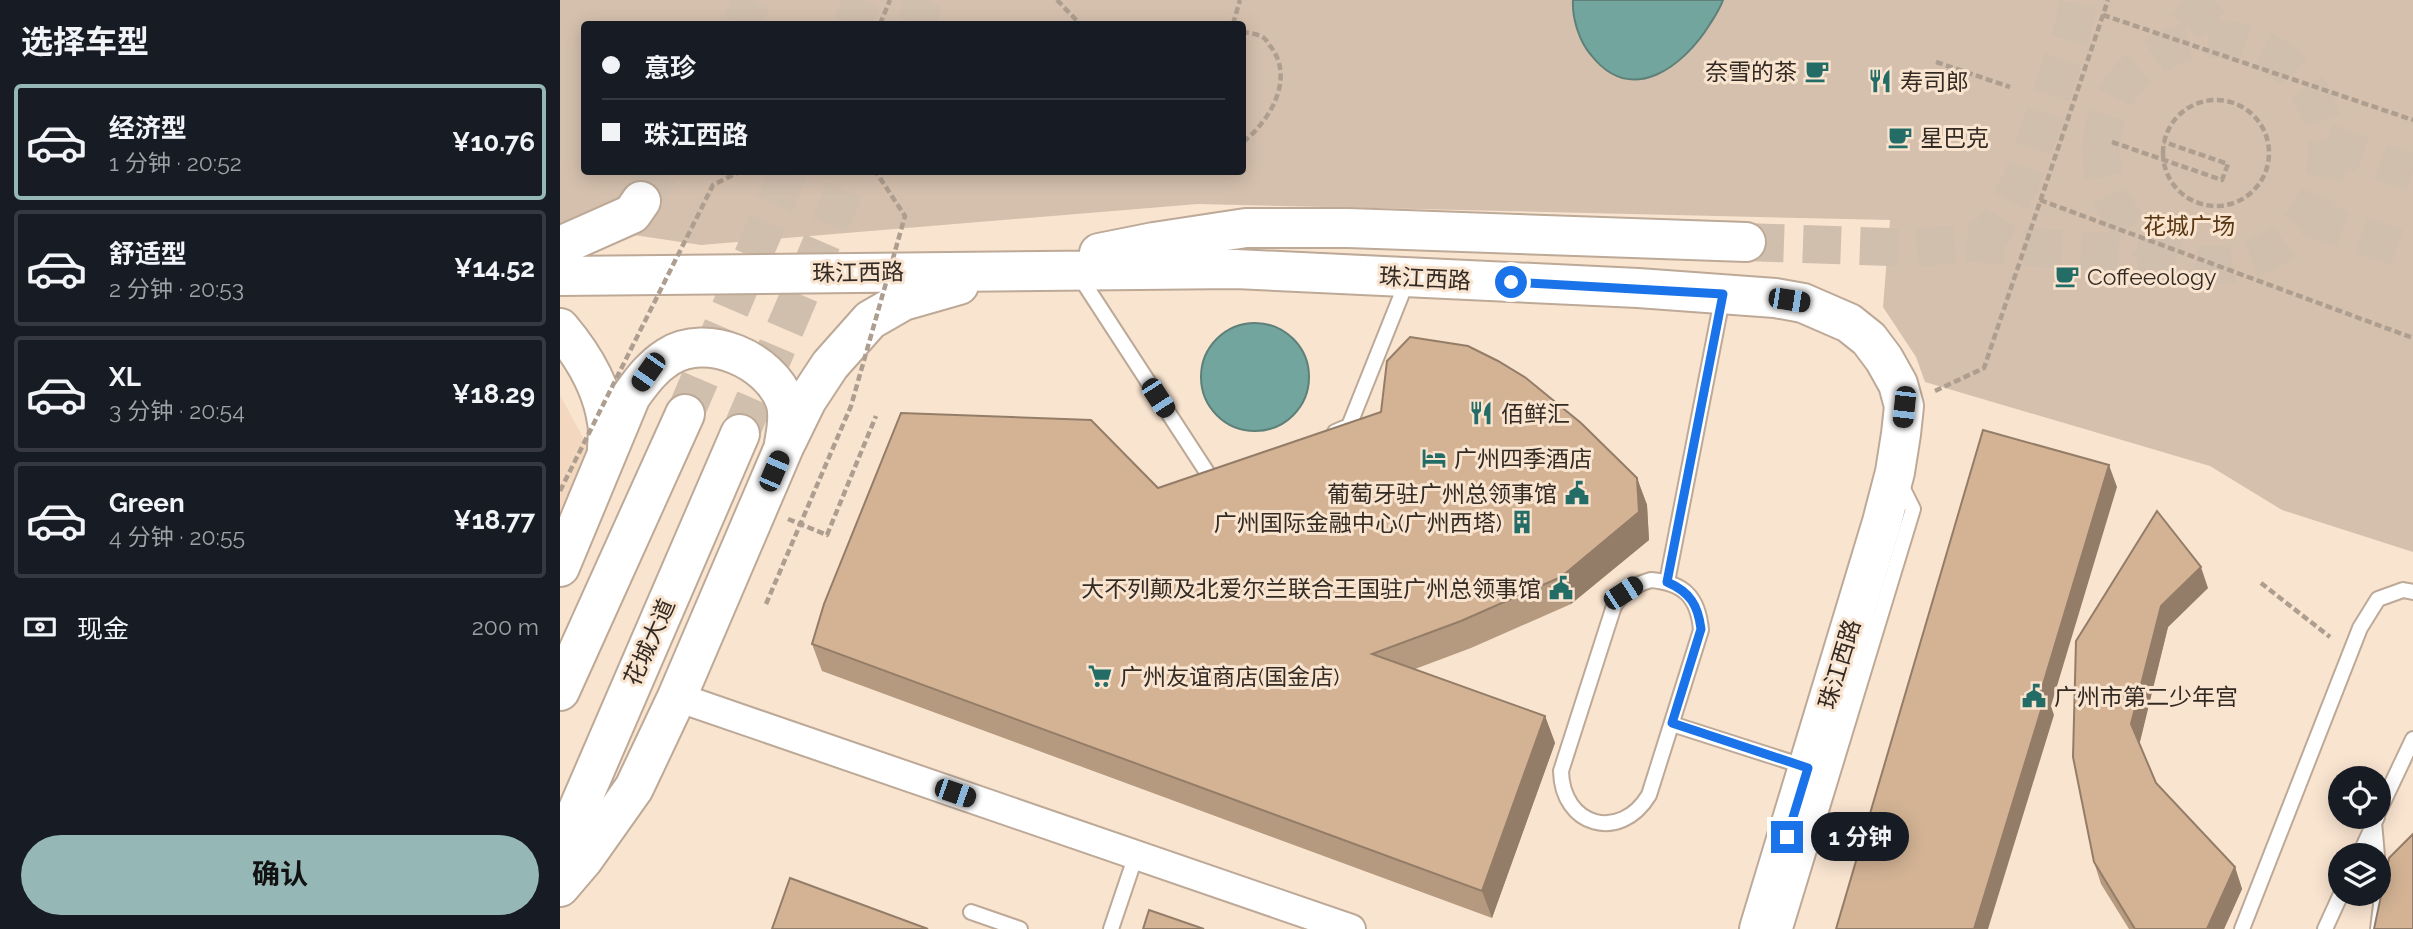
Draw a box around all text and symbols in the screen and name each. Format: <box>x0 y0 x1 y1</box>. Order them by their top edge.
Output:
text: 选择车型 <box>21 23 149 60</box>
text: 意珍 <box>644 53 696 83</box>
cafe icon: 奈雪的茶 <box>1803 57 1831 85</box>
place label: 奈雪的茶 <box>1705 58 1797 85</box>
restaurant icon: 寿司郎 <box>1866 67 1894 95</box>
place label: 寿司郎 <box>1900 68 1969 95</box>
icon: car <box>25 111 88 174</box>
text: 经济型 <box>109 113 187 143</box>
text: 珠江西路 <box>644 120 748 150</box>
cafe icon: 星巴克 <box>1886 123 1914 151</box>
place label: 星巴克 <box>1920 124 1989 151</box>
text: ¥10.76 <box>452 127 535 157</box>
text: 1 分钟 · 20:52 <box>109 149 242 176</box>
park label: 花城广场 <box>2143 212 2235 239</box>
icon: car <box>25 237 88 300</box>
text: 舒适型 <box>109 239 187 269</box>
text: ¥14.52 <box>454 253 535 283</box>
street label: 珠江西路 <box>812 258 904 286</box>
street label: 珠江西路 <box>1378 262 1472 294</box>
cafe icon: Coffeeology <box>2053 262 2081 290</box>
place label: Coffeeology <box>2087 263 2217 290</box>
route start <box>1495 266 1527 298</box>
text: 2 分钟 · 20:53 <box>109 275 244 302</box>
car <box>1767 286 1812 314</box>
car <box>628 349 669 395</box>
text: XL <box>109 362 141 392</box>
icon: car <box>25 363 88 426</box>
car <box>1138 375 1179 421</box>
text: ¥18.29 <box>452 379 535 409</box>
car <box>1892 385 1917 429</box>
text: 3 分钟 · 20:54 <box>109 397 245 424</box>
restaurant icon: 佰鲜汇 <box>1467 399 1495 427</box>
place label: 佰鲜汇 <box>1501 400 1570 427</box>
hotel icon: 广州四季酒店 <box>1420 444 1448 472</box>
place label: 广州四季酒店 <box>1454 445 1592 472</box>
car <box>757 448 792 494</box>
public building icon: 葡萄牙驻广州总领事馆 <box>1563 479 1591 507</box>
place label: 葡萄牙驻广州总领事馆 <box>1327 480 1557 507</box>
text: Green <box>109 488 185 518</box>
icon: car <box>25 489 88 552</box>
text: ¥18.77 <box>453 505 535 535</box>
building icon: 广州国际金融中心(广州西塔) <box>1508 508 1536 536</box>
place label: 广州国际金融中心(广州西塔) <box>1214 509 1502 536</box>
text: 4 分钟 · 20:55 <box>109 523 245 550</box>
car <box>1600 573 1647 613</box>
public building icon: 大不列颠及北爱尔兰联合王国驻广州总领事馆 <box>1547 574 1575 602</box>
place label: 大不列颠及北爱尔兰联合王国驻广州总领事馆 <box>1081 575 1541 602</box>
street label: 花城大道 <box>618 594 680 690</box>
icon: cash <box>21 608 59 646</box>
text: 200 m <box>472 613 539 640</box>
text: 现金 <box>77 614 129 644</box>
street label: 珠江西路 <box>1813 616 1865 712</box>
supermarket icon: 广州友谊商店(国金店) <box>1086 662 1114 690</box>
place label: 广州友谊商店(国金店) <box>1120 663 1339 690</box>
public building icon: 广州市第二少年宫 <box>2020 682 2048 710</box>
place label: 广州市第二少年宫 <box>2054 683 2238 710</box>
map controls <box>2328 766 2391 906</box>
button: locate <box>2328 766 2391 829</box>
car <box>932 776 979 810</box>
callout: 1 分钟 <box>1812 812 1910 862</box>
route end <box>1771 821 1803 853</box>
text: 1 分钟 <box>1829 823 1891 850</box>
button: 确认 <box>21 835 539 915</box>
button: layers <box>2328 843 2391 906</box>

